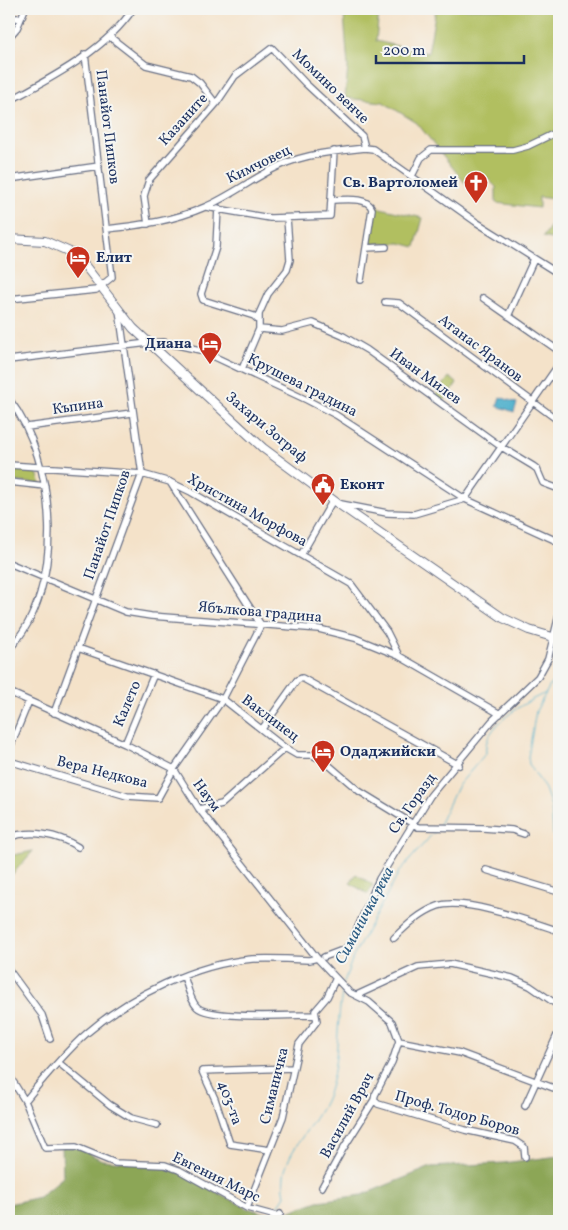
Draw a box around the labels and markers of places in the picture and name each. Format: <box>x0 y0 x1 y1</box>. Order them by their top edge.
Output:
church icon: Св. Вартоломей <box>463 170 489 204</box>
place label: Св. Вартоломей <box>343 173 458 194</box>
hotel icon: Елит <box>65 245 91 279</box>
place label: Елит <box>96 248 133 269</box>
hotel icon: Диана <box>197 331 223 365</box>
place label: Диана <box>145 334 192 355</box>
public building icon: Еконт <box>310 472 336 506</box>
place label: Еконт <box>340 475 385 496</box>
hotel icon: Одаджийски <box>310 739 336 773</box>
place label: Одаджийски <box>340 742 436 763</box>

